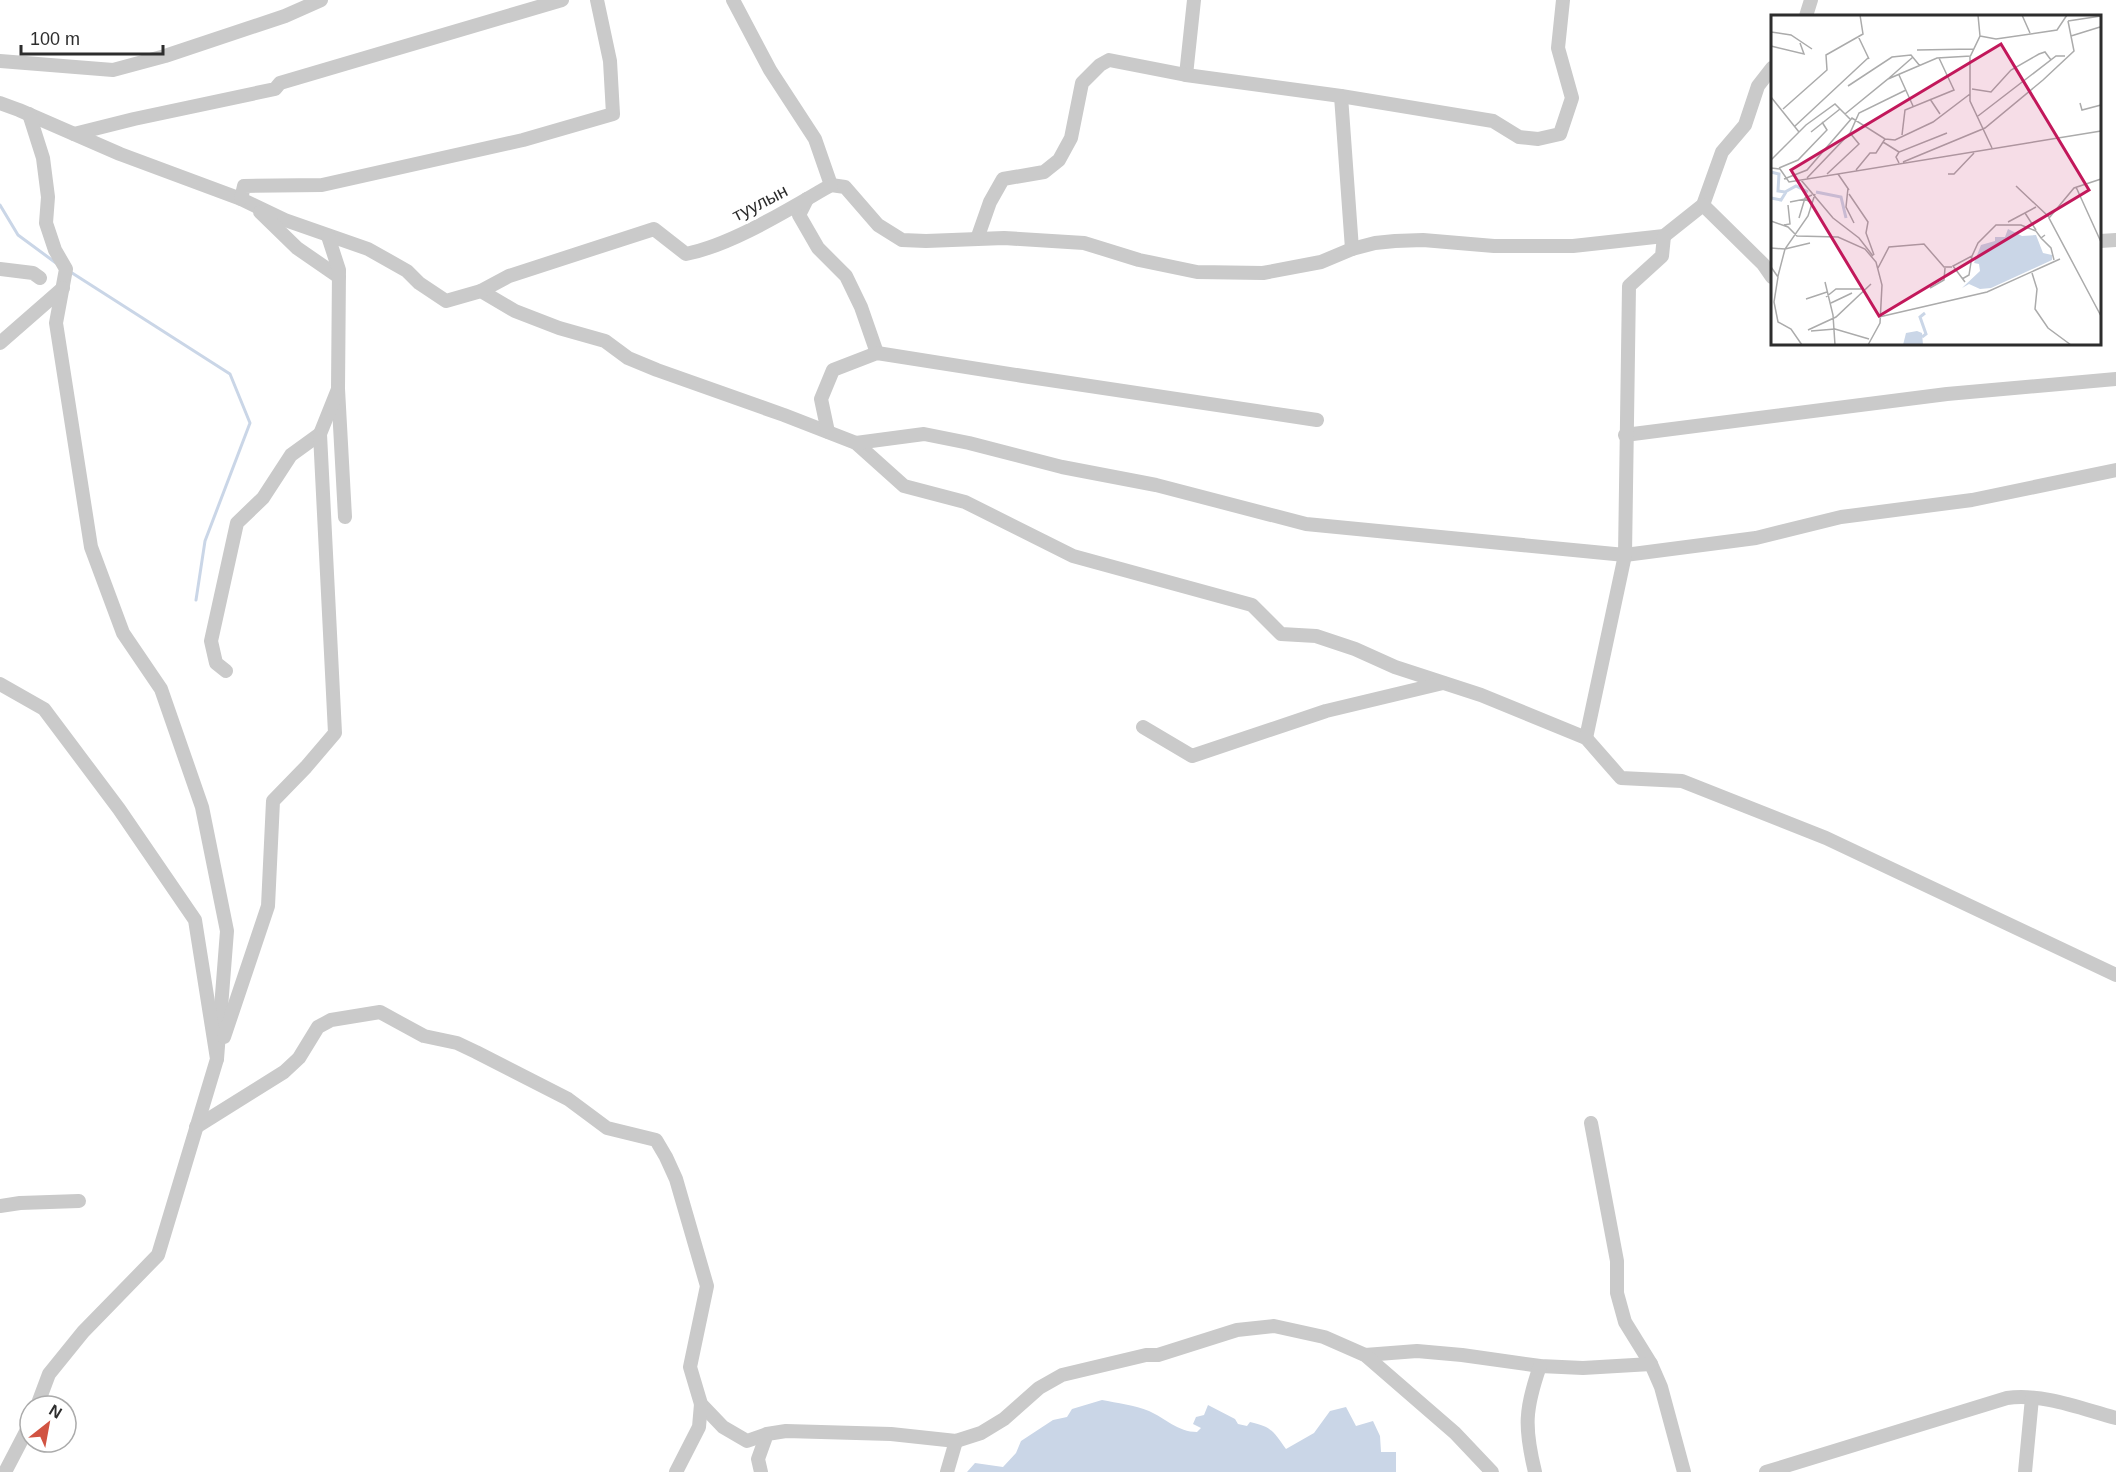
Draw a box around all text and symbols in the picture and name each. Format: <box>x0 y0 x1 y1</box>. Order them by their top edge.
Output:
inset map <box>1771 15 2101 345</box>
scale bar <box>21 18 164 56</box>
text: 100 m <box>30 29 80 49</box>
street label: туулын <box>729 181 791 225</box>
north arrow <box>18 1394 78 1454</box>
text: N <box>46 1401 65 1422</box>

